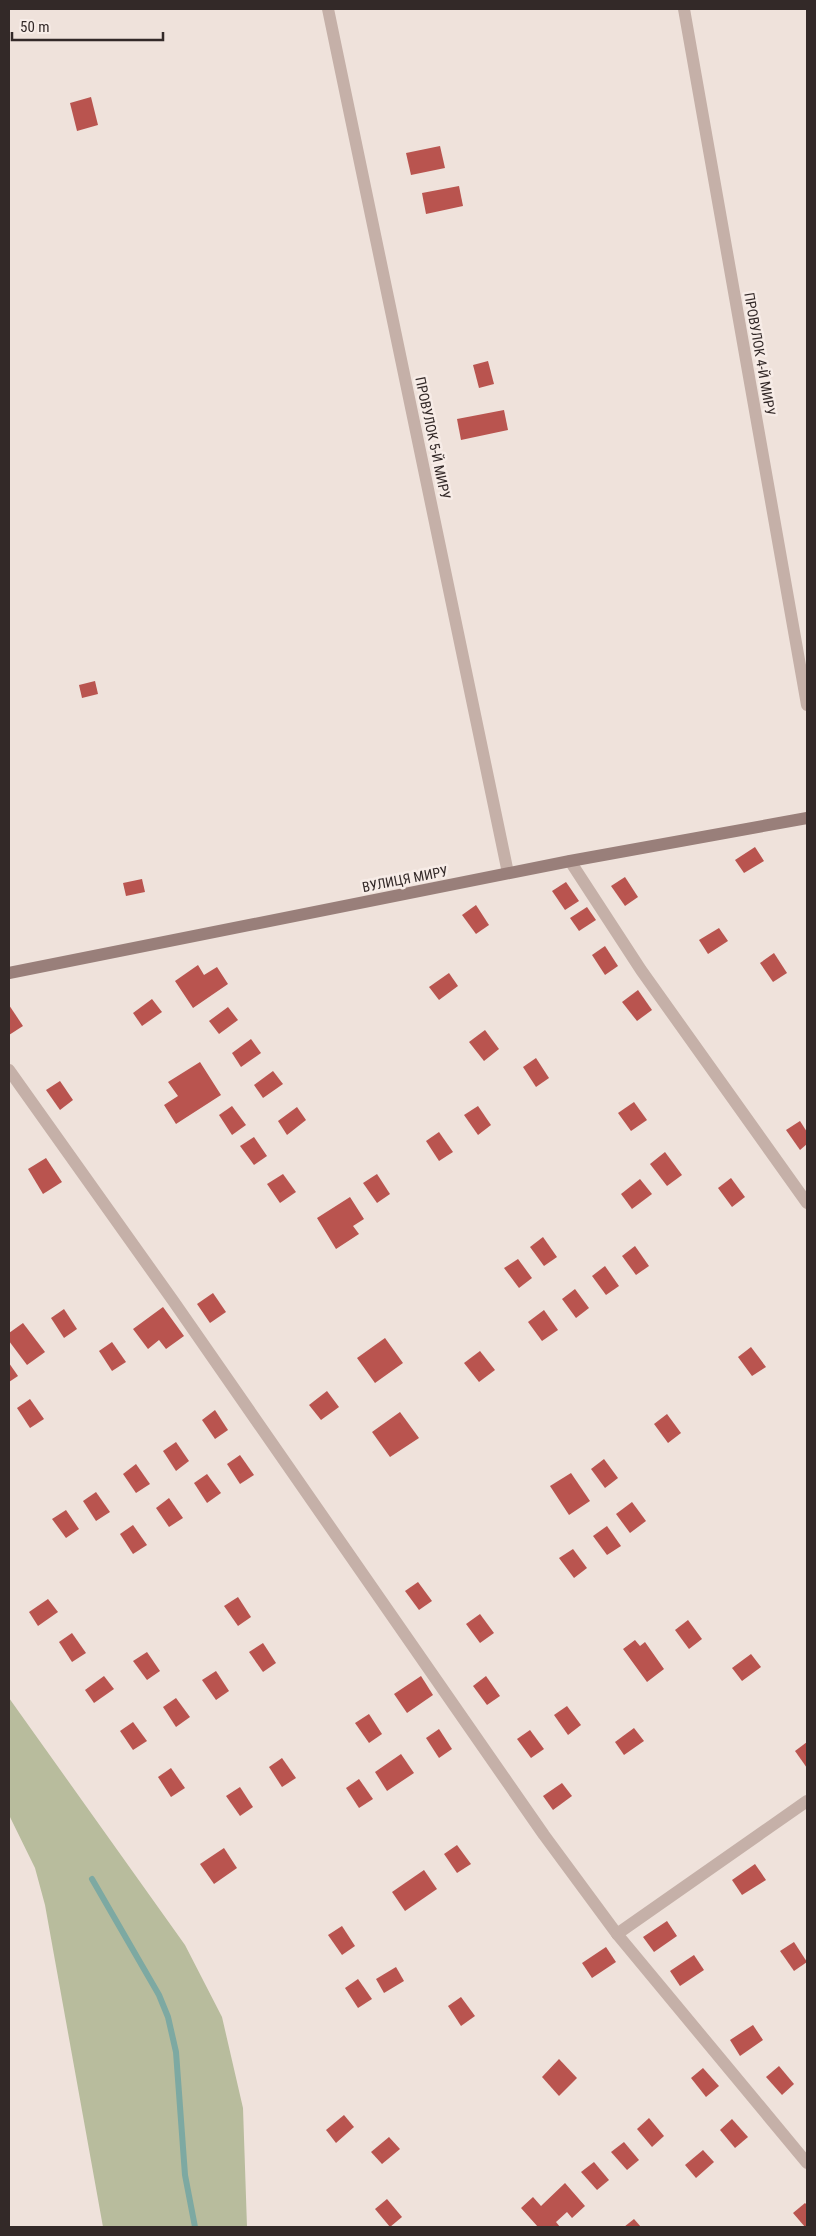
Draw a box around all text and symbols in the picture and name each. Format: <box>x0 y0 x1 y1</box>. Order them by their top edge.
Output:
scale bar <box>12 10 164 42</box>
text: 50 m <box>20 18 50 36</box>
street label: ПРОВУЛОК 4-Й МИРУ <box>741 291 779 417</box>
street label: ПРОВУЛОК 5-Й МИРУ <box>412 375 454 501</box>
street label: ВУЛИЦЯ МИРУ <box>361 863 449 895</box>

